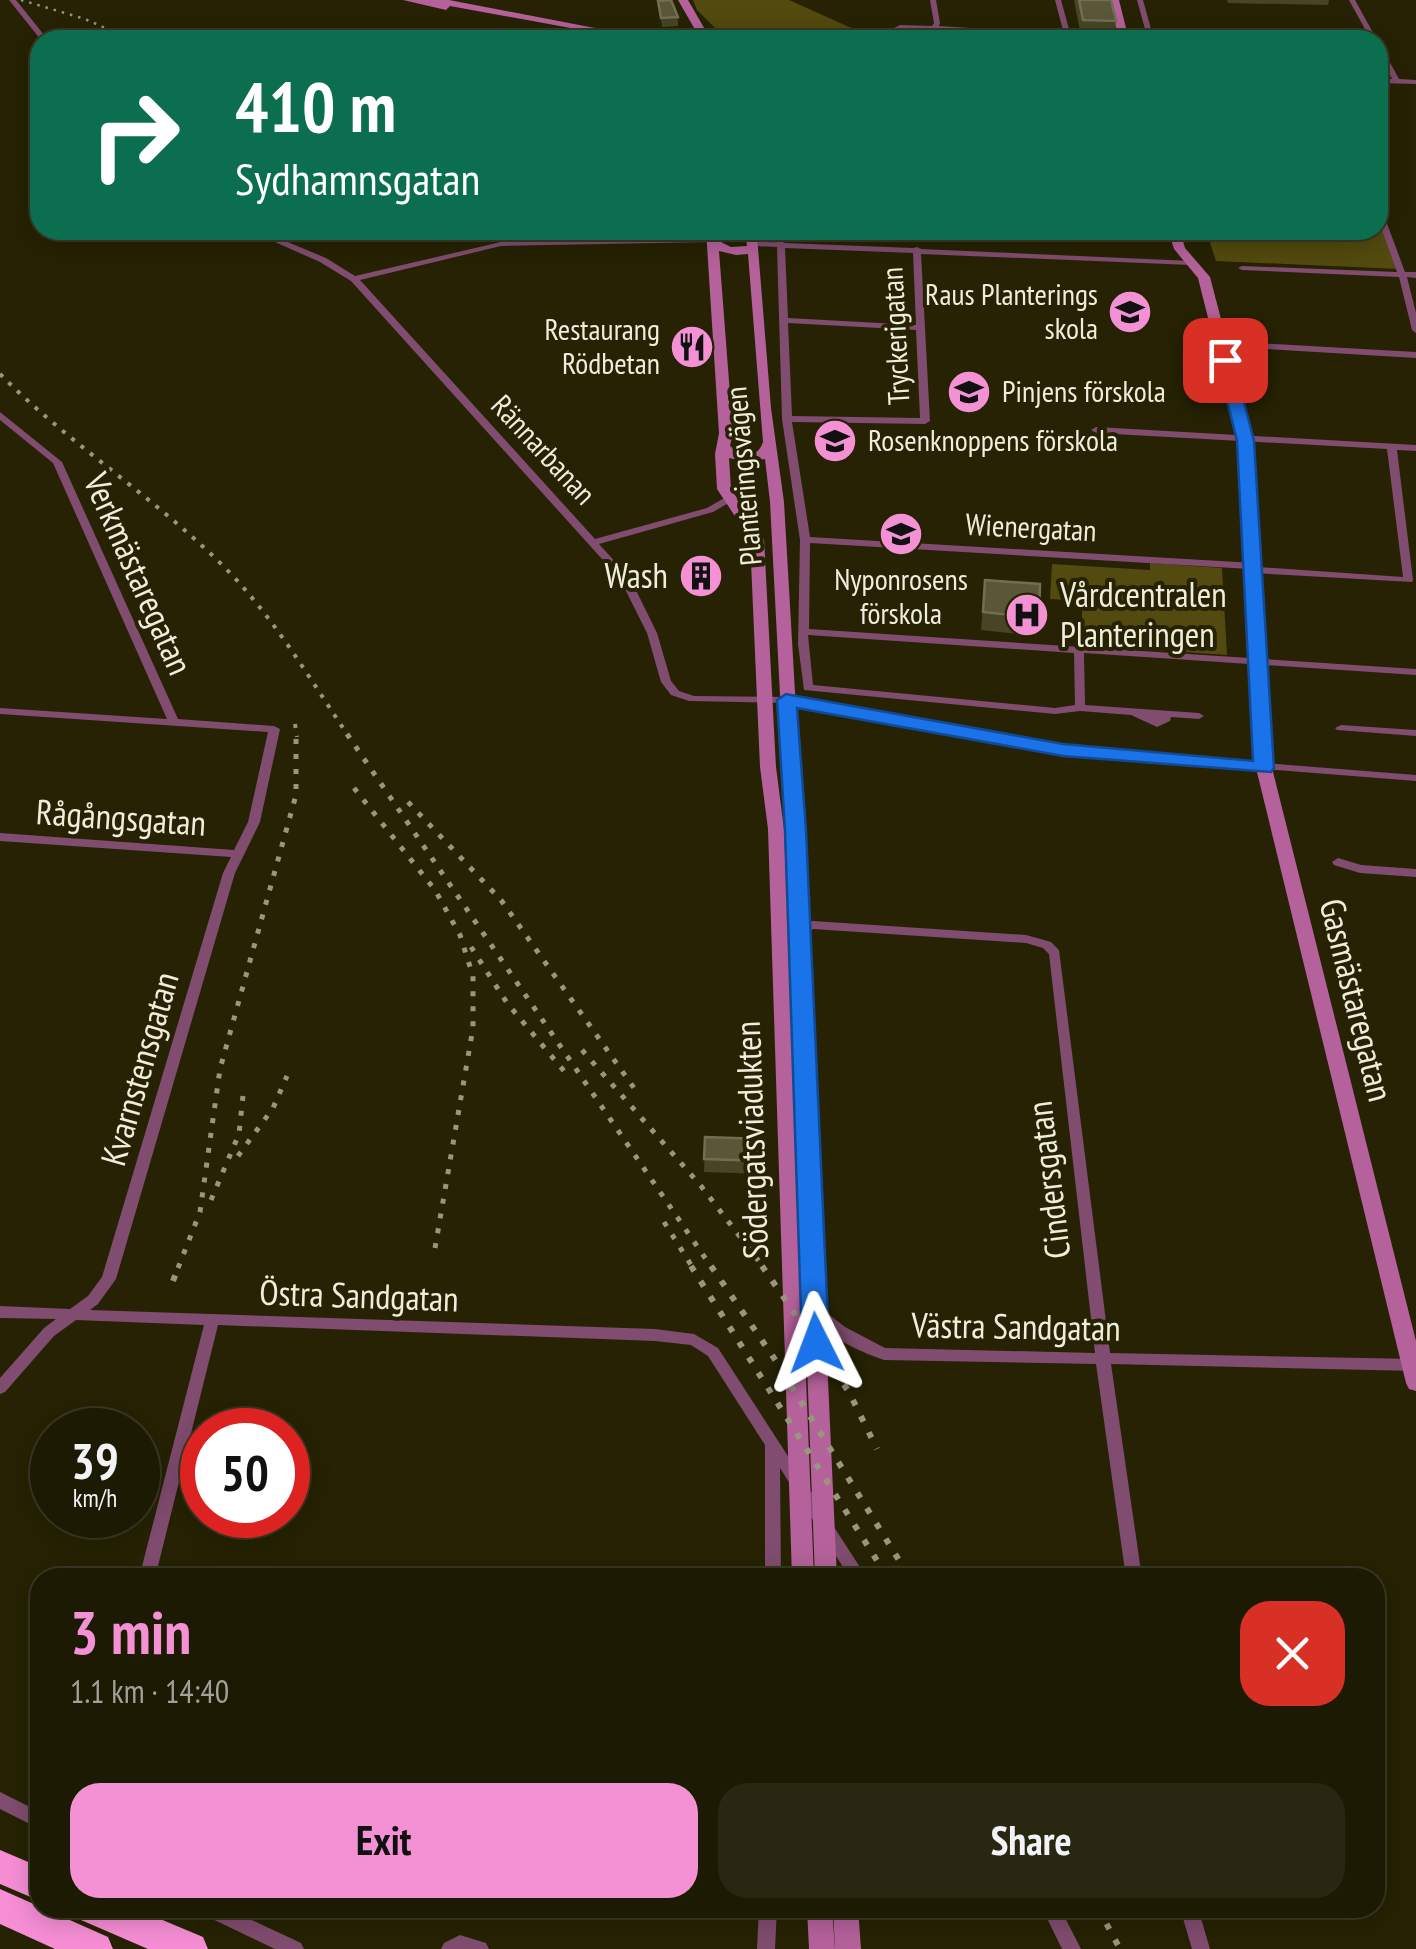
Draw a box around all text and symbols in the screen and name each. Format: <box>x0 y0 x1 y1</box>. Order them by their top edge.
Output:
text: 410 m <box>235 61 396 151</box>
icon: right <box>70 70 200 200</box>
text: Sydhamnsgatan <box>235 149 480 207</box>
street label: Tryckerigatan <box>871 266 918 406</box>
place label: Raus Planterings skola <box>925 274 1098 347</box>
school or university icon: Raus Planterings skola <box>1107 289 1153 335</box>
place label: Restaurang Rödbetan <box>545 309 660 382</box>
pin <box>1183 318 1268 403</box>
restaurant icon: Restaurang Rödbetan <box>669 324 715 370</box>
icon: arrive <box>1198 333 1253 388</box>
school or university icon: Pinjens förskola <box>946 369 992 415</box>
place label: Pinjens förskola <box>1002 371 1166 410</box>
street label: Planteringsvägen <box>715 385 770 567</box>
street label: Rännarbanan <box>483 386 605 512</box>
school or university icon: Rosenknoppens förskola <box>812 418 858 464</box>
place label: Rosenknoppens förskola <box>868 420 1118 459</box>
street label: Verkmästaregatan <box>74 465 204 682</box>
street label: Wienergatan <box>965 504 1098 549</box>
school or university icon: Nyponrosens förskola <box>878 511 924 557</box>
place label: Wash <box>604 552 668 598</box>
building icon: Wash <box>678 553 724 599</box>
place label: Nyponrosens förskola <box>834 559 968 632</box>
place label: Vårdcentralen Planteringen <box>1059 571 1227 657</box>
hospital icon: Vårdcentralen Planteringen <box>1004 592 1050 638</box>
street label: Rågångsgatan <box>34 788 208 846</box>
street label: Gasmästaregatan <box>1310 894 1404 1106</box>
street label: Kvarnstensgatan <box>89 967 189 1171</box>
street label: Södergatsviadukten <box>724 1020 778 1260</box>
street label: Cindersgatan <box>1016 1099 1080 1261</box>
street label: Östra Sandgatan <box>259 1269 459 1321</box>
position arrow <box>764 1291 868 1395</box>
street label: Västra Sandgatan <box>910 1301 1121 1351</box>
speed limit sign: 50 <box>180 1408 310 1538</box>
text: 39 <box>71 1428 119 1493</box>
text: km/h <box>73 1482 117 1514</box>
text: 3 min <box>70 1593 191 1671</box>
button: close <box>1240 1601 1345 1706</box>
text: 1.1 km · 14:40 <box>70 1670 229 1712</box>
button: Exit <box>70 1783 698 1898</box>
button: Share <box>718 1783 1345 1898</box>

